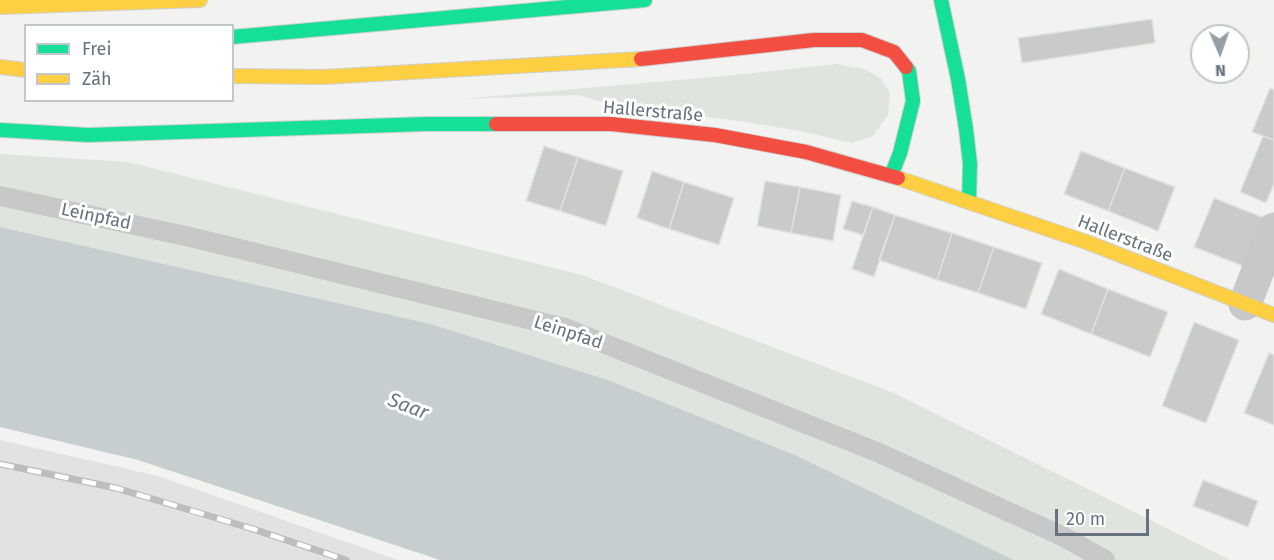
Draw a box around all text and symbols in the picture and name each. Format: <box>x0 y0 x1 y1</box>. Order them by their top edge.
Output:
legend <box>24 24 234 102</box>
north arrow <box>1190 24 1250 84</box>
text: Frei <box>82 38 112 60</box>
text: N <box>1215 61 1226 80</box>
text: Zäh <box>82 68 111 90</box>
street label: Hallerstraße <box>602 97 704 127</box>
street label: Leinpfad <box>59 199 133 235</box>
street label: Hallerstraße <box>1074 211 1176 267</box>
street label: Leinpfad <box>531 312 605 354</box>
water label: Saar <box>384 388 432 426</box>
scale bar <box>1058 497 1152 535</box>
text: 20 m <box>1066 508 1105 530</box>

